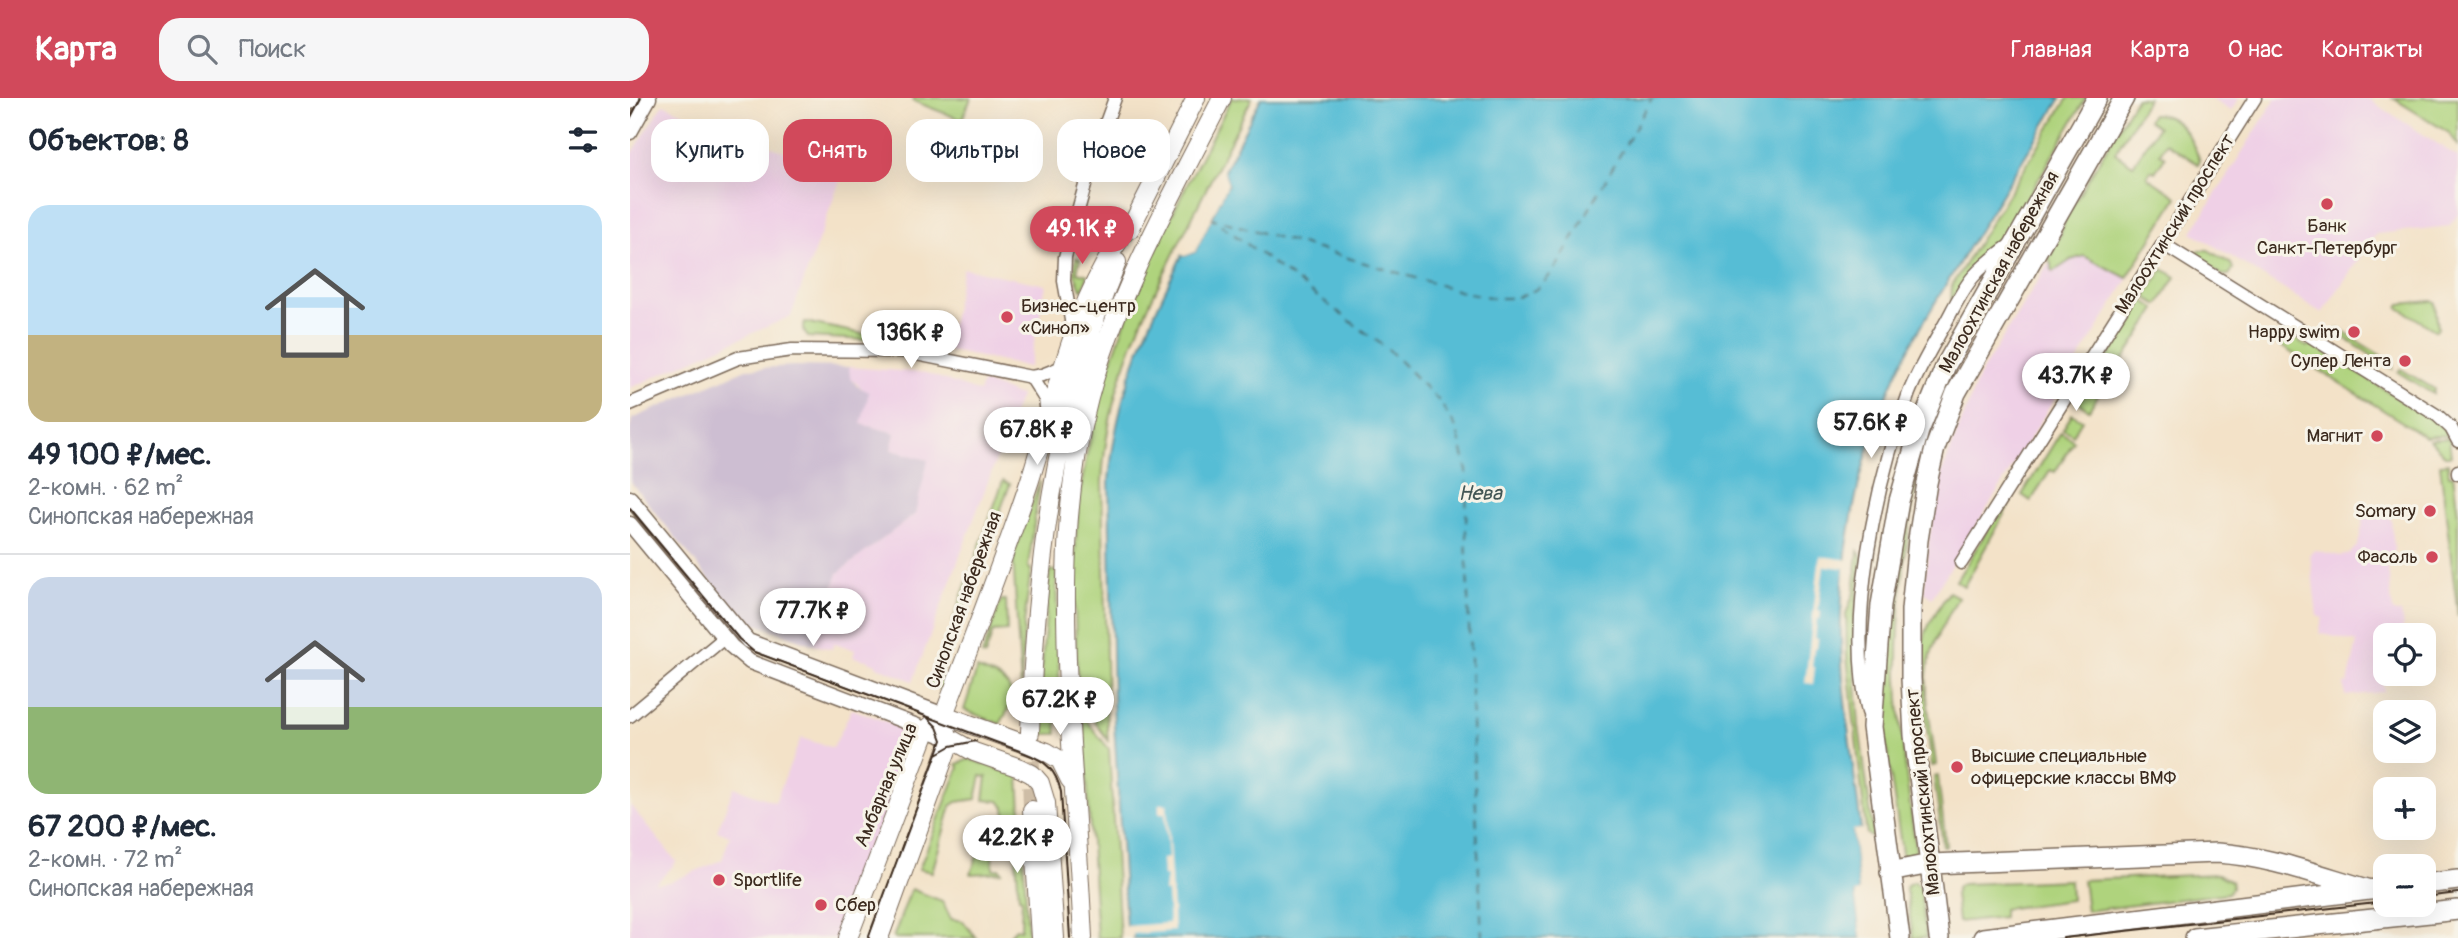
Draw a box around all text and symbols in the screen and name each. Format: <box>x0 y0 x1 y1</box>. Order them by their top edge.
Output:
search box <box>159 18 649 81</box>
text: Карта <box>35 29 117 70</box>
icon: search <box>183 30 221 68</box>
text: Поиск <box>239 33 307 65</box>
text: Главная <box>2011 35 2092 64</box>
text: Карта <box>2130 35 2190 64</box>
text: О нас <box>2228 35 2283 64</box>
text: Контакты <box>2321 35 2423 64</box>
chip: Купить <box>651 119 769 182</box>
chip: Снять <box>783 119 892 182</box>
chip: Фильтры <box>906 119 1043 182</box>
chip: Новое <box>1057 119 1170 182</box>
icon: filters <box>564 121 602 159</box>
text: Объектов: 8 <box>28 122 189 159</box>
street label: Малоохтинский проспект <box>2110 129 2241 319</box>
street label: Малоохтинская набережная <box>1933 167 2065 377</box>
marker: Банк Санкт-Петербург <box>2319 196 2335 212</box>
pin: 49.1K ₽ <box>1017 206 1147 266</box>
text: 49.1K ₽ <box>1046 214 1118 243</box>
place label: Банк Санкт-Петербург <box>2257 214 2398 260</box>
icon: home <box>252 250 378 376</box>
place label: Бизнес-центр «Синоп» <box>1021 294 1136 340</box>
marker: Бизнес-центр «Синоп» <box>999 309 1015 325</box>
pin: 136K ₽ <box>854 310 968 370</box>
text: 136K ₽ <box>877 318 945 347</box>
place label: Happy swim <box>2248 320 2340 344</box>
marker: Happy swim <box>2346 324 2362 340</box>
place label: Супер Лента <box>2290 349 2391 373</box>
marker: Супер Лента <box>2397 353 2413 369</box>
pin: 43.7K ₽ <box>2011 354 2141 413</box>
text: 43.7K ₽ <box>2038 361 2114 390</box>
pin: 57.6K ₽ <box>1806 400 1936 460</box>
pin: 67.8K ₽ <box>972 408 1102 467</box>
text: 57.6K ₽ <box>1833 408 1909 437</box>
text: 67.8K ₽ <box>1000 415 1074 444</box>
place label: Магнит <box>2307 424 2363 448</box>
marker: Магнит <box>2369 428 2385 444</box>
text: 49 100 ₽/мес. <box>28 436 212 473</box>
text: 2-комн. · 62 m² <box>28 473 183 502</box>
water label: Нева <box>1458 480 1503 507</box>
place label: Somary <box>2355 499 2416 523</box>
text: Синопская набережная <box>28 502 254 531</box>
marker: Somary <box>2422 503 2438 519</box>
street label: Синопская набережная <box>921 508 1007 692</box>
place label: Фасоль <box>2358 545 2418 569</box>
marker: Фасоль <box>2424 549 2440 565</box>
pin: 77.7K ₽ <box>748 588 878 648</box>
text: 77.7K ₽ <box>776 596 850 625</box>
icon: home <box>252 622 378 748</box>
map controls <box>2373 623 2436 917</box>
button: locate <box>2373 623 2436 686</box>
pin: 67.2K ₽ <box>995 678 1125 737</box>
text: 67.2K ₽ <box>1022 685 1098 714</box>
street label: Малоохтинский проспект <box>1900 687 1946 897</box>
button: layers <box>2373 700 2436 763</box>
street label: Амбарная улица <box>849 719 923 851</box>
place label: Высшие специальные офицерские классы ВМФ <box>1971 744 2176 790</box>
marker: Высшие специальные офицерские классы ВМФ <box>1949 759 1965 775</box>
button: + <box>2373 777 2436 840</box>
text: 67 200 ₽/мес. <box>28 808 217 845</box>
pin: 42.2K ₽ <box>952 816 1082 875</box>
text: 42.2K ₽ <box>979 823 1055 852</box>
text: 2-комн. · 72 m² <box>28 845 182 874</box>
button: − <box>2373 854 2436 917</box>
place label: Sportlife <box>733 868 802 892</box>
marker: Sportlife <box>711 872 727 888</box>
text: Синопская набережная <box>28 874 254 903</box>
place label: Сбер <box>835 893 876 917</box>
marker: Сбер <box>813 897 829 913</box>

